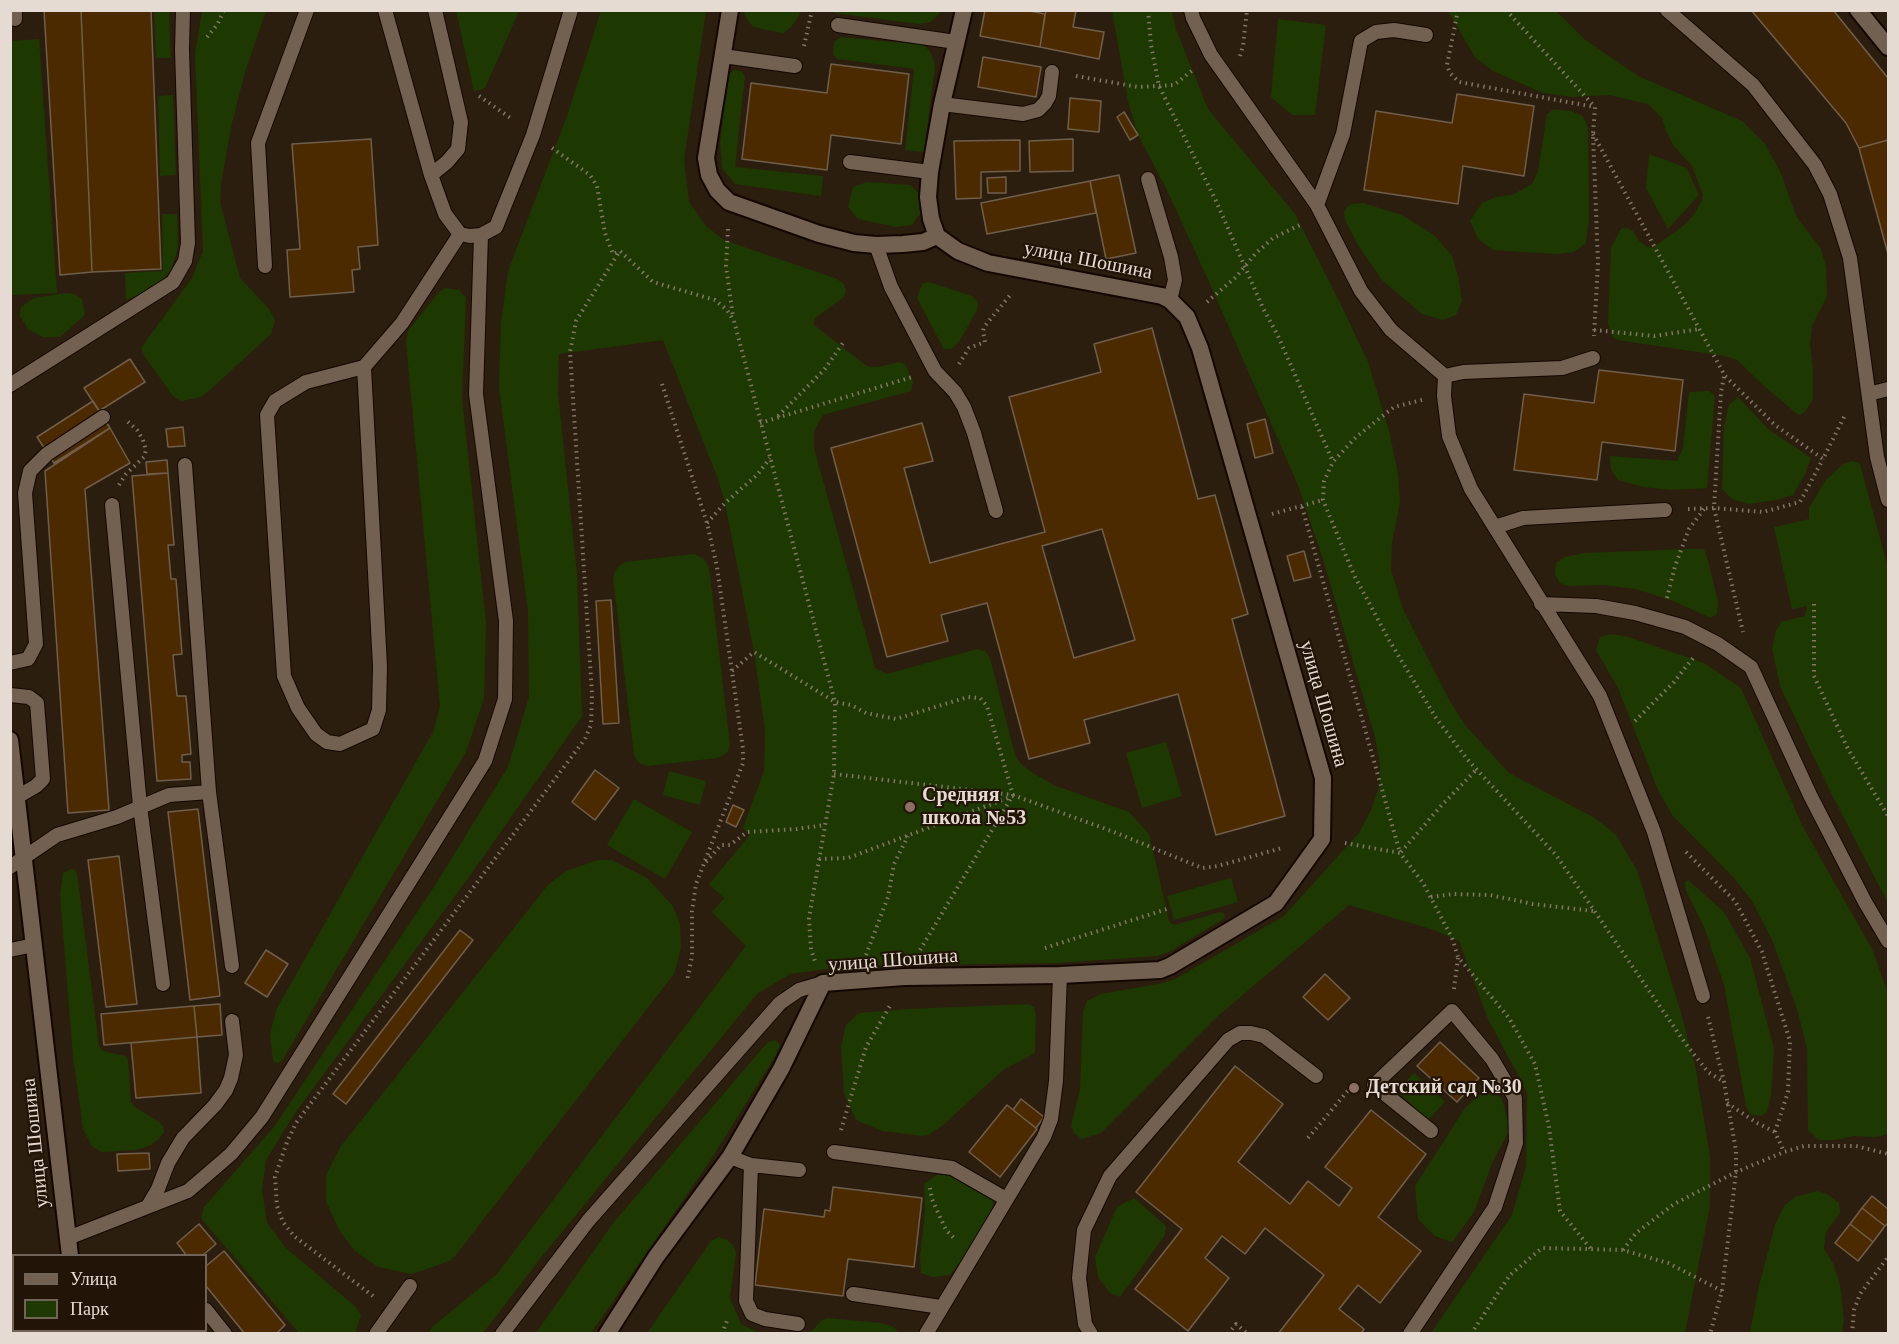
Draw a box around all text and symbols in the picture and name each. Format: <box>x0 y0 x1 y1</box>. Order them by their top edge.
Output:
street label: улица Шошина <box>1022 237 1154 285</box>
street label: улица Шошина <box>1294 638 1352 770</box>
place label: Средняя школа №53 <box>922 784 1026 831</box>
marker: Средняя школа №53 <box>903 800 917 814</box>
street label: улица Шошина <box>827 944 959 978</box>
place label: Детский сад №30 <box>1366 1076 1522 1100</box>
street label: улица Шошина <box>17 1077 55 1209</box>
marker: Детский сад №30 <box>1347 1081 1361 1095</box>
legend <box>12 1254 207 1332</box>
text: Улица <box>70 1269 117 1289</box>
text: Парк <box>70 1299 109 1319</box>

